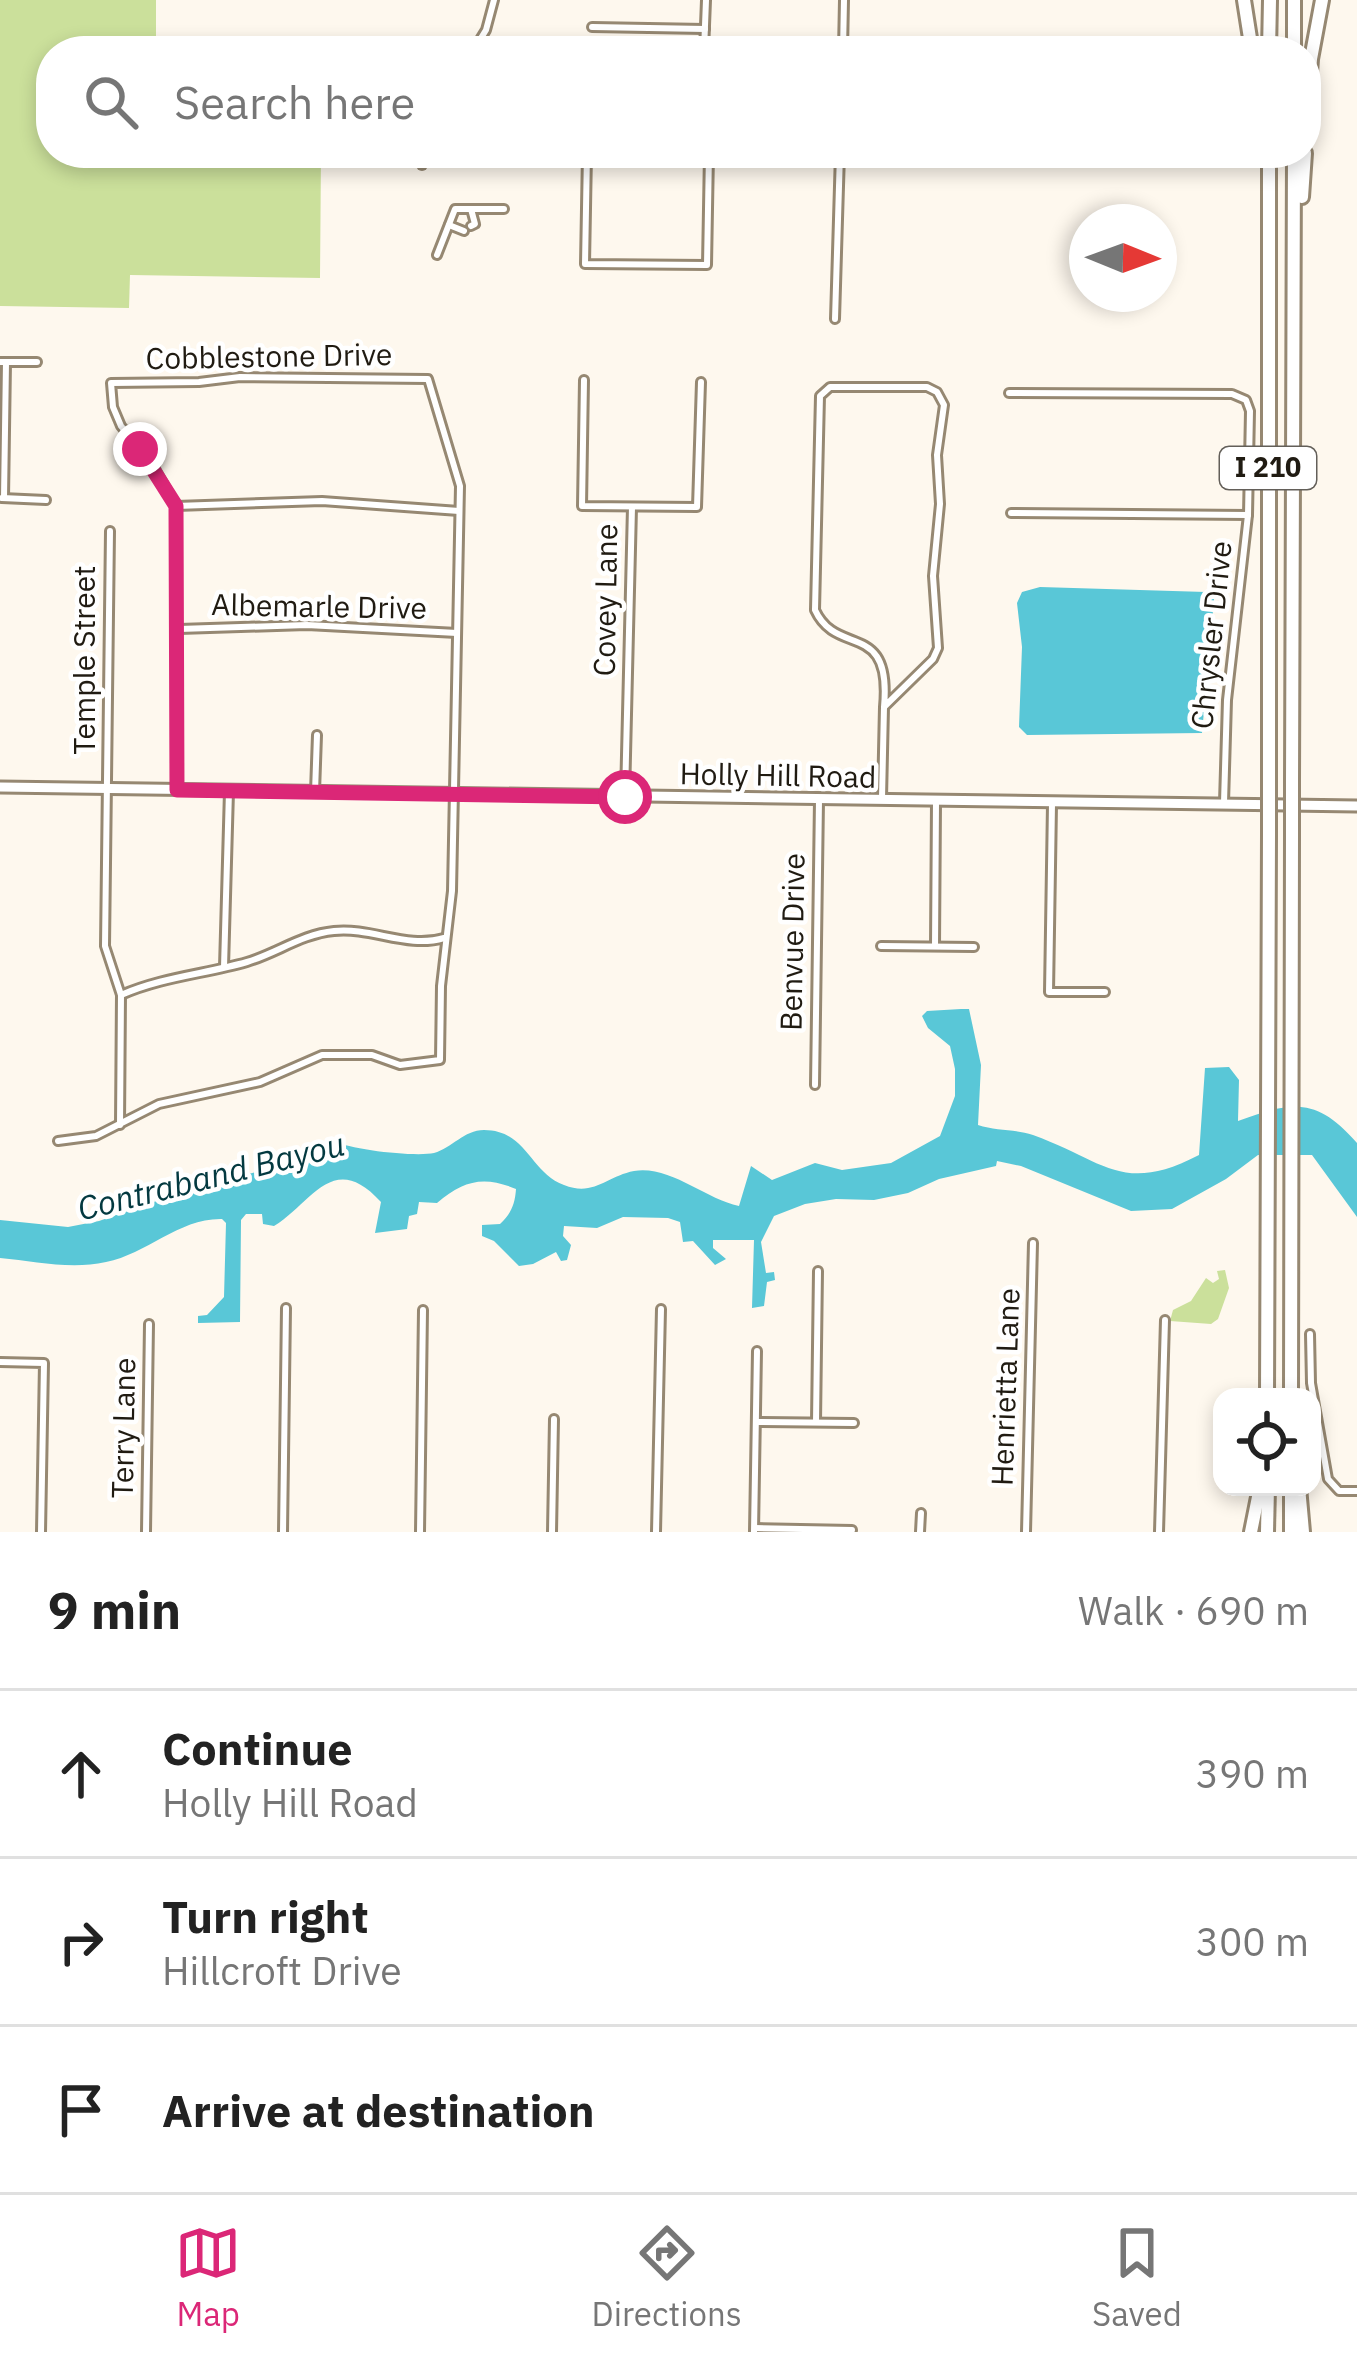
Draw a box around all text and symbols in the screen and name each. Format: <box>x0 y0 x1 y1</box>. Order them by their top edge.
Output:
search box <box>36 36 1321 168</box>
icon: search <box>78 69 144 135</box>
text: Search here <box>174 73 415 131</box>
north arrow <box>1069 204 1177 312</box>
street label: Cobblestone Drive <box>145 334 393 377</box>
route end <box>113 422 167 476</box>
road number: I 210 <box>1220 447 1316 489</box>
street label: Covey Lane <box>584 523 625 677</box>
street label: Chrysler Drive <box>1181 539 1240 731</box>
street label: Temple Street <box>64 565 103 755</box>
street label: Albemarle Drive <box>211 584 427 627</box>
street label: Holly Hill Road <box>679 753 877 796</box>
route start <box>598 770 652 824</box>
street label: Benvue Drive <box>770 853 813 1031</box>
water label: Contraband Bayou <box>73 1122 349 1230</box>
street label: Henrietta Lane <box>982 1287 1027 1487</box>
street label: Terry Lane <box>102 1357 143 1499</box>
map controls <box>1213 1388 1321 1496</box>
button: locate <box>1213 1388 1321 1496</box>
text: 9 min <box>48 1577 181 1643</box>
text: Walk · 690 m <box>1078 1585 1309 1636</box>
text: Continue <box>162 1719 353 1777</box>
icon: ahead <box>48 1741 114 1807</box>
text: 390 m <box>1196 1748 1309 1799</box>
text: Holly Hill Road <box>162 1777 418 1828</box>
text: Turn right <box>162 1887 369 1945</box>
icon: right <box>48 1909 114 1975</box>
text: 300 m <box>1196 1916 1309 1967</box>
text: Hillcroft Drive <box>162 1945 402 1996</box>
icon: arrive <box>48 2077 114 2143</box>
text: Arrive at destination <box>162 2081 595 2139</box>
tab: Map <box>175 2220 241 2335</box>
tab: Directions <box>592 2220 742 2335</box>
tab: Saved <box>1092 2220 1182 2335</box>

